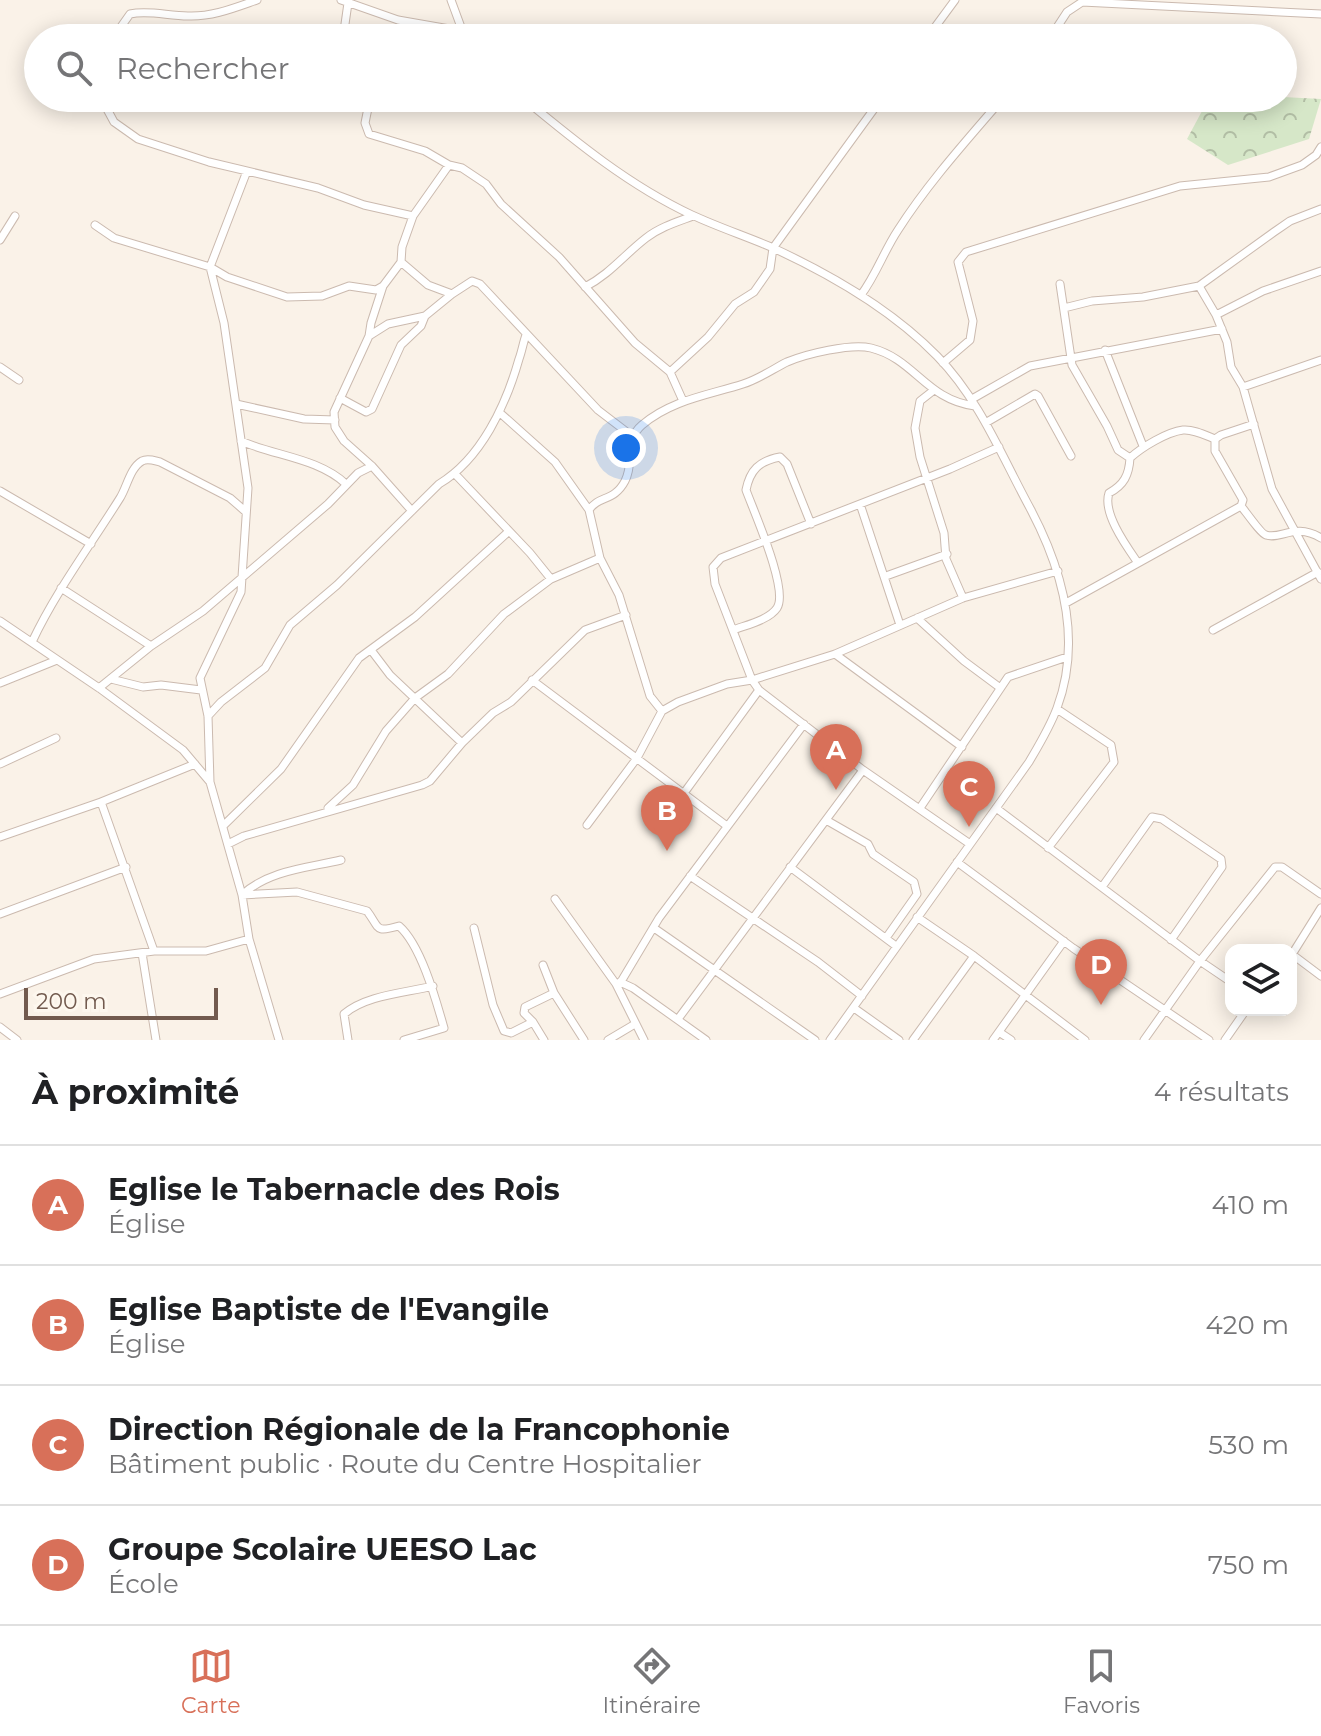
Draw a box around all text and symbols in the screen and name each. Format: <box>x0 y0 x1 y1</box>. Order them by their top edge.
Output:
search box <box>24 24 1297 112</box>
icon: search <box>52 46 96 90</box>
text: Rechercher <box>116 50 290 87</box>
your location <box>606 428 646 468</box>
pin: A <box>810 724 862 790</box>
pin: C <box>943 761 995 827</box>
pin: B <box>641 785 693 851</box>
pin: D <box>1075 939 1127 1005</box>
map controls <box>1225 944 1297 1016</box>
button: layers <box>1225 944 1297 1016</box>
scale bar <box>24 984 218 1020</box>
text: 200 m <box>36 988 107 1015</box>
text: À proximité <box>32 1071 239 1113</box>
text: 4 résultats <box>1154 1076 1289 1108</box>
text: Eglise le Tabernacle des Rois <box>108 1171 560 1208</box>
text: A <box>48 1189 68 1221</box>
text: 410 m <box>1211 1189 1289 1221</box>
text: Église <box>108 1208 185 1240</box>
text: Eglise Baptiste de l'Evangile <box>108 1291 549 1328</box>
text: B <box>48 1309 68 1341</box>
text: 420 m <box>1206 1309 1289 1341</box>
text: Église <box>108 1328 185 1360</box>
text: Direction Régionale de la Francophonie <box>108 1411 730 1448</box>
text: C <box>49 1429 67 1461</box>
text: 530 m <box>1208 1429 1289 1461</box>
text: Bâtiment public · Route du Centre Hospitalier <box>108 1448 702 1480</box>
text: Groupe Scolaire UEESO Lac <box>108 1531 537 1568</box>
text: D <box>47 1549 69 1581</box>
text: 750 m <box>1208 1549 1289 1581</box>
text: École <box>108 1568 179 1600</box>
tab: Carte <box>181 1644 240 1719</box>
tab: Itinéraire <box>603 1644 701 1719</box>
tab: Favoris <box>1063 1644 1140 1719</box>

